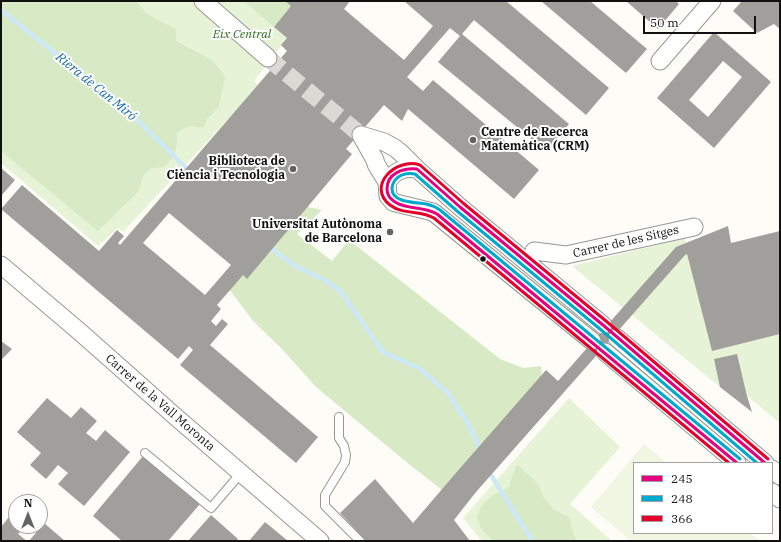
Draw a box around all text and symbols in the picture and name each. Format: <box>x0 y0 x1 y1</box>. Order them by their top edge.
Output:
scale bar <box>645 8 758 34</box>
text: 50 m <box>650 15 679 30</box>
park label: Eix Central <box>213 28 271 42</box>
water label: Riera de Can Miró <box>52 50 140 124</box>
place label: Centre de Recerca Matemàtica (CRM) <box>481 126 589 154</box>
marker: Centre de Recerca Matemàtica (CRM) <box>468 135 478 145</box>
place label: Biblioteca de Ciència i Tecnologia <box>167 155 285 183</box>
marker: Biblioteca de Ciència i Tecnologia <box>288 164 298 174</box>
place label: Universitat Autònoma de Barcelona <box>252 218 382 246</box>
street label: Carrer de les Sitges <box>572 223 680 261</box>
marker: Universitat Autònoma de Barcelona <box>385 227 395 237</box>
unlabelled marker <box>478 254 488 264</box>
street label: Carrer de la Vall Moronta <box>102 352 218 454</box>
legend <box>633 462 773 534</box>
text: 245 <box>671 471 693 486</box>
text: 248 <box>671 491 693 506</box>
north arrow <box>8 494 48 534</box>
text: N <box>24 496 32 510</box>
text: 366 <box>671 511 693 526</box>

